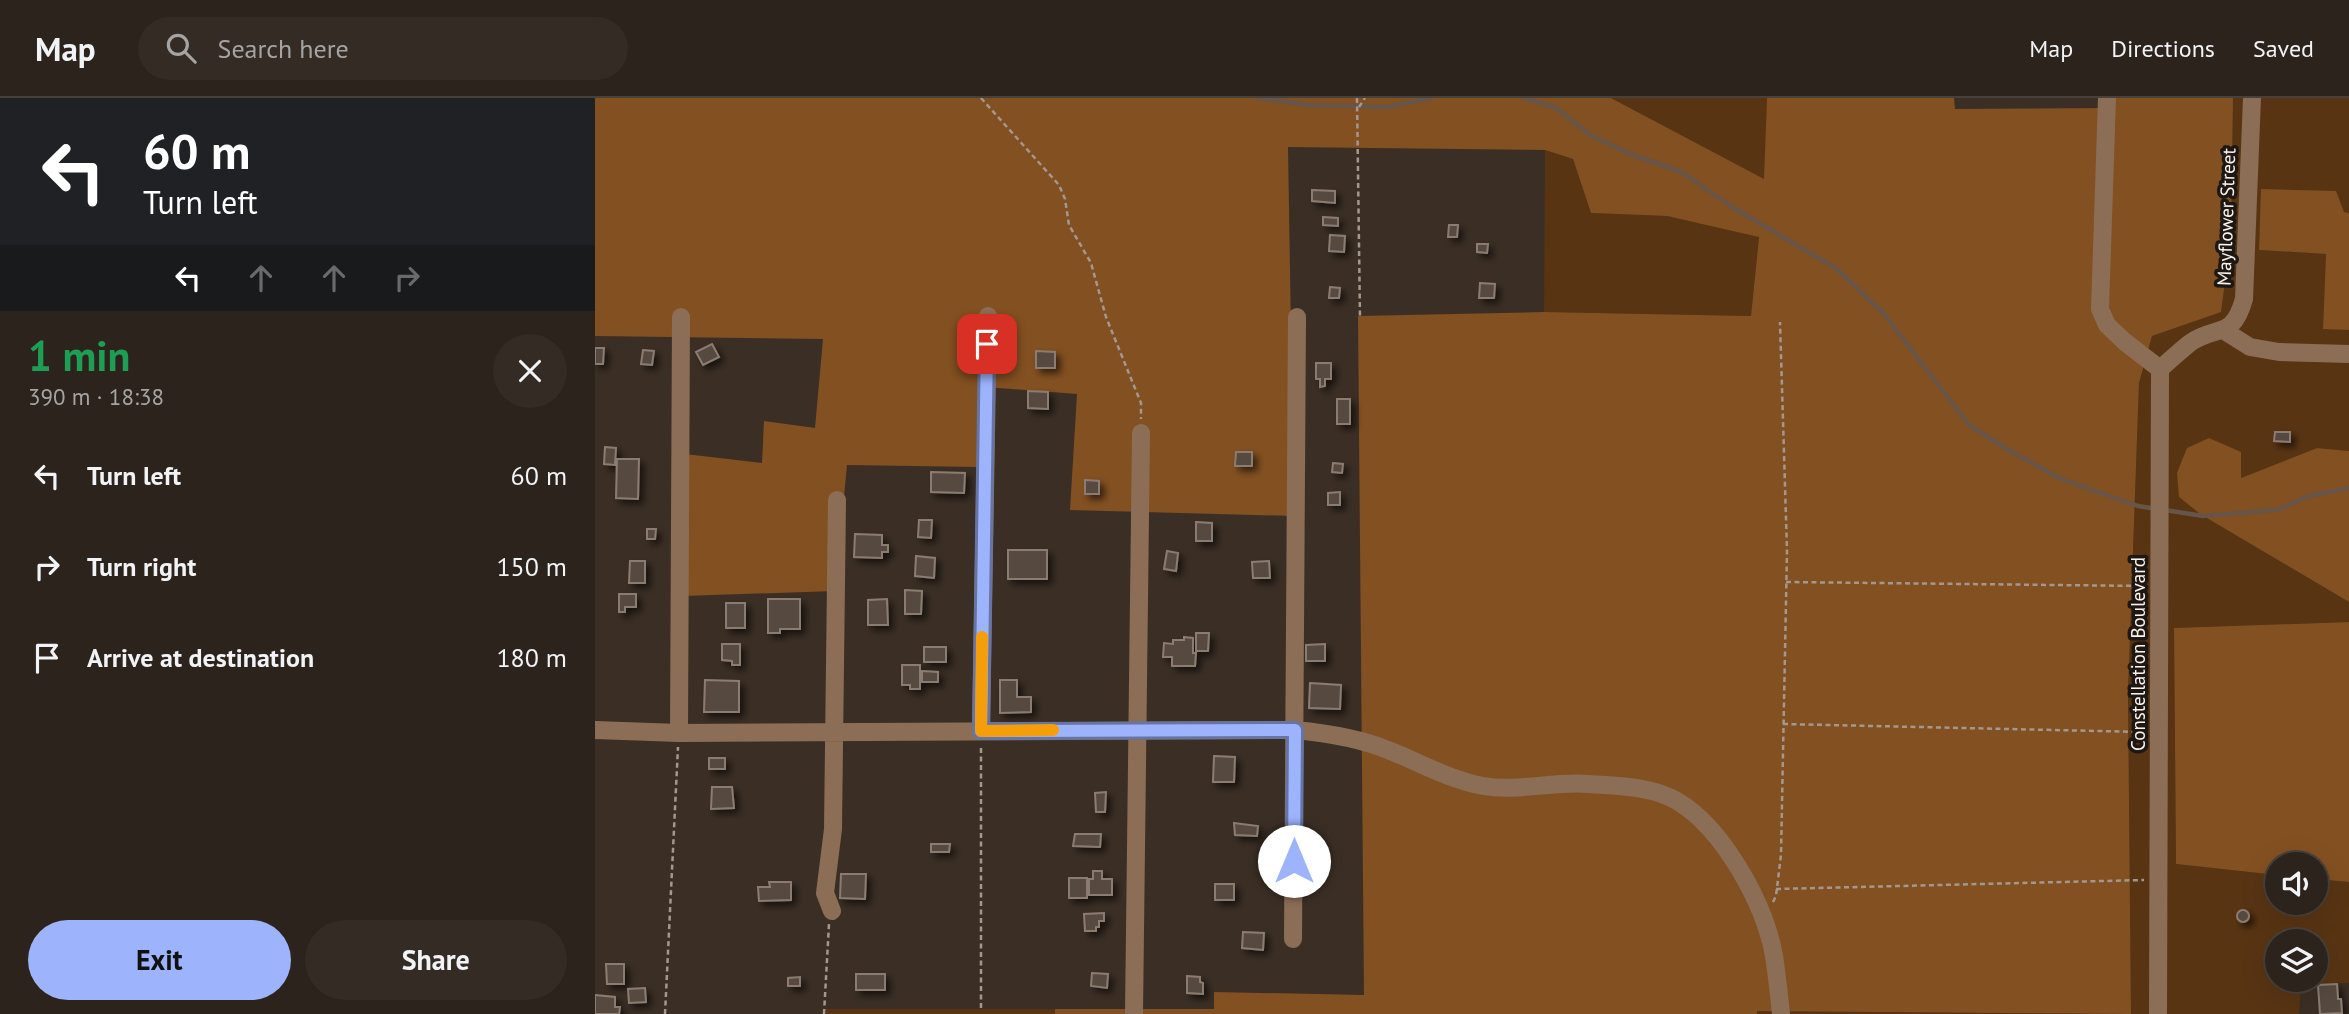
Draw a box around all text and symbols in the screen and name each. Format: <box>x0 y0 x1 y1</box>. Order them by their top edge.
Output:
search box <box>138 17 628 80</box>
text: Map <box>35 27 96 70</box>
icon: search <box>162 29 200 67</box>
text: Search here <box>218 32 349 65</box>
text: Map <box>2029 33 2073 64</box>
text: Directions <box>2111 33 2215 64</box>
text: Saved <box>2253 33 2314 64</box>
text: 60 m <box>143 119 250 183</box>
icon: left <box>28 126 119 217</box>
street label: Mayflower Street <box>2212 147 2240 286</box>
text: Turn left <box>143 181 258 223</box>
icon: left <box>169 259 207 297</box>
icon: ahead <box>242 259 280 297</box>
icon: ahead <box>315 259 353 297</box>
icon: right <box>388 259 426 297</box>
pin <box>957 314 1017 374</box>
icon: arrive <box>968 325 1006 363</box>
text: 1 min <box>28 328 130 383</box>
button: close <box>493 334 567 408</box>
text: 390 m · 18:38 <box>28 382 164 411</box>
icon: left <box>28 457 66 495</box>
text: Turn left <box>87 459 181 492</box>
text: 60 m <box>511 459 567 492</box>
icon: right <box>28 548 66 586</box>
text: Turn right <box>87 550 196 583</box>
text: 150 m <box>496 550 567 583</box>
street label: Constellation Boulevard <box>2126 557 2150 751</box>
icon: arrive <box>28 639 66 677</box>
text: Arrive at destination <box>87 641 314 674</box>
text: 180 m <box>496 641 567 674</box>
position arrow <box>1257 824 1331 898</box>
map controls <box>2265 852 2328 992</box>
button: sound <box>2265 852 2328 915</box>
button: Exit <box>28 920 291 1000</box>
button: Share <box>305 920 567 1000</box>
button: layers <box>2265 929 2328 992</box>

